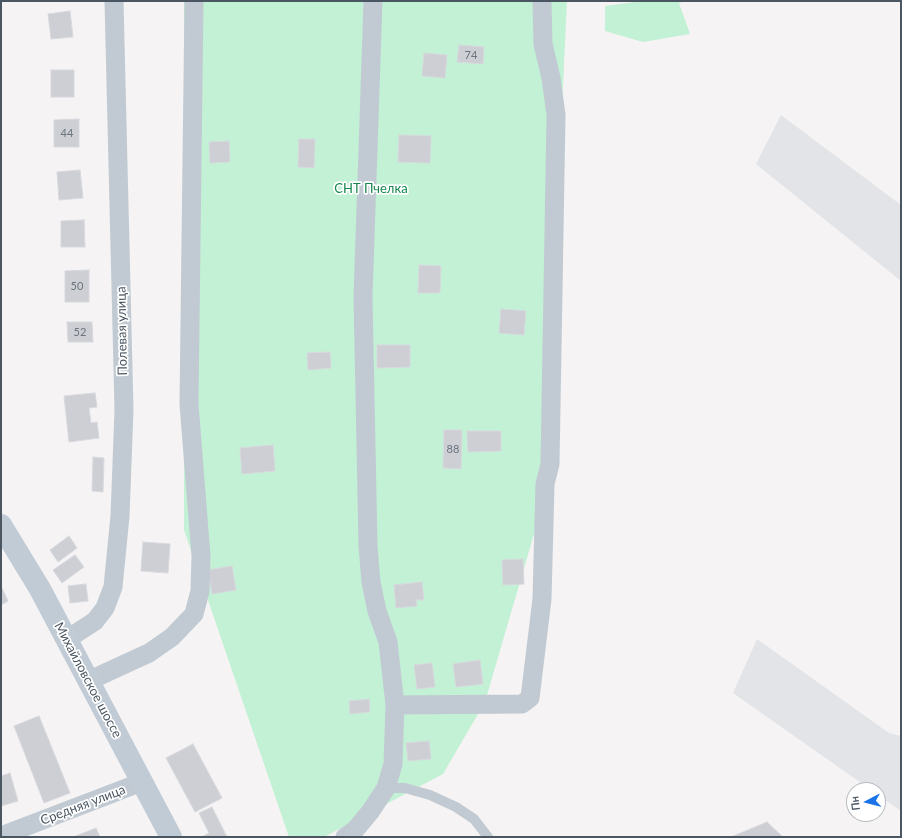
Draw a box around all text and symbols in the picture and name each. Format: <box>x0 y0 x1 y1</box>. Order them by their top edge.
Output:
house number: 74 <box>465 48 477 62</box>
house number: 44 <box>61 126 73 140</box>
park label: СНТ Пчелка <box>334 181 408 197</box>
house number: 50 <box>71 279 83 293</box>
street label: Полевая улица <box>113 286 131 376</box>
house number: 52 <box>74 325 86 339</box>
house number: 88 <box>447 442 459 456</box>
street label: Михайловское шоссе <box>51 620 125 740</box>
street label: Средняя улица <box>38 782 128 828</box>
north arrow <box>846 782 886 822</box>
text: Пн <box>847 795 862 811</box>

